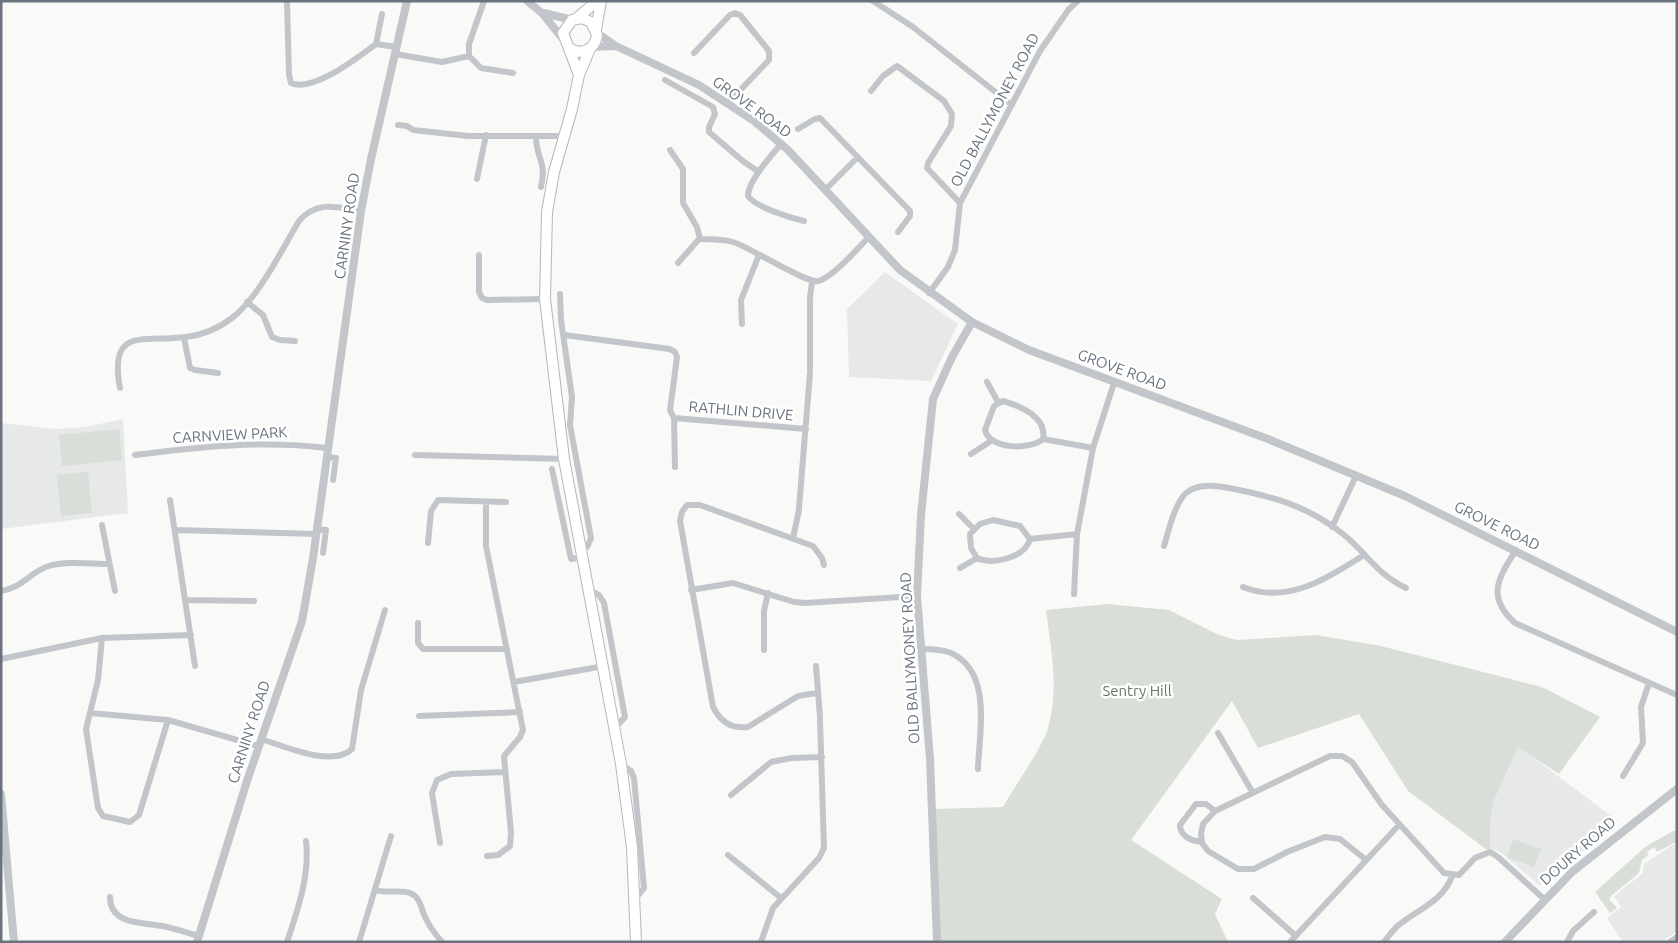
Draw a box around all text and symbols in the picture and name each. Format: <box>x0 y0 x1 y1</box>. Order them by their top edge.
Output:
street label: OLD BALLYMONEY ROAD <box>947 30 1042 190</box>
street label: GROVE ROAD <box>710 72 795 141</box>
street label: CARNINY ROAD <box>331 172 362 280</box>
street label: GROVE ROAD <box>1075 346 1169 393</box>
street label: RATHLIN DRIVE <box>688 397 794 424</box>
street label: CARNVIEW PARK <box>172 423 288 446</box>
street label: GROVE ROAD <box>1452 497 1543 554</box>
street label: OLD BALLYMONEY ROAD <box>897 572 922 744</box>
street label: CARNINY ROAD <box>224 678 273 785</box>
park label: Sentry Hill <box>1102 682 1172 699</box>
street label: DOURY ROAD <box>1536 813 1619 888</box>

